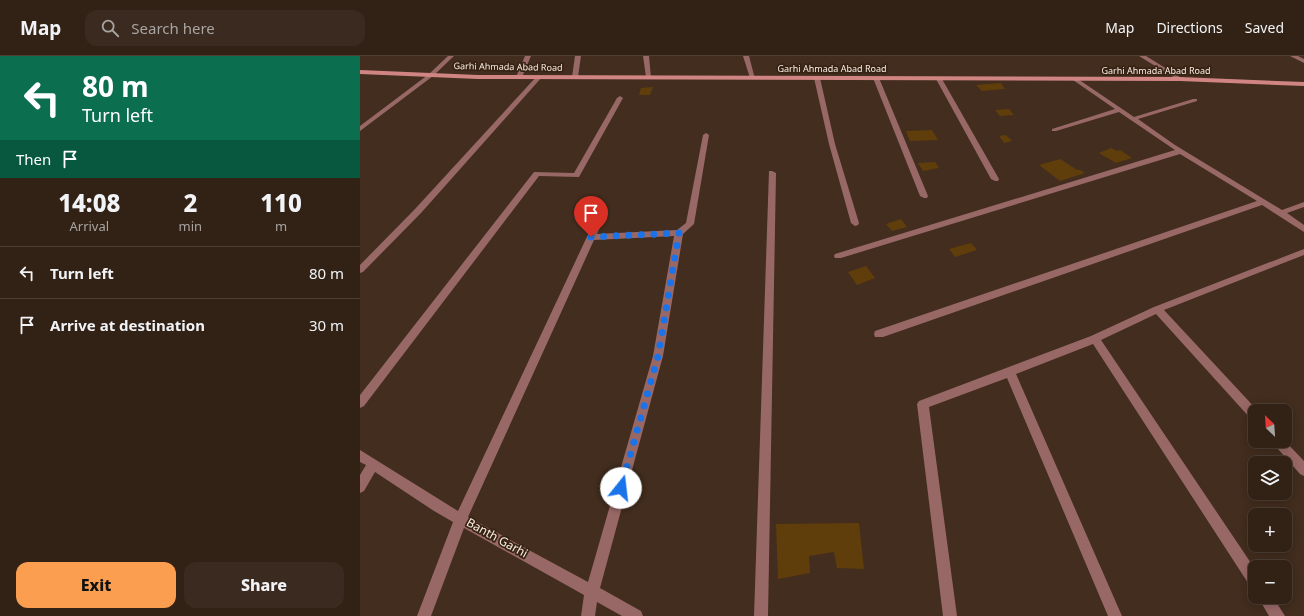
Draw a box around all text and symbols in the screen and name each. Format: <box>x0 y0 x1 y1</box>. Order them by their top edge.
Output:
search box <box>85 10 365 46</box>
text: Map <box>20 15 61 41</box>
icon: search <box>99 17 121 39</box>
text: Search here <box>131 18 215 38</box>
text: Map <box>1105 18 1134 37</box>
text: Directions <box>1156 18 1223 37</box>
text: Saved <box>1245 18 1284 37</box>
street label: Garhi Ahmada Abad Road <box>453 59 563 74</box>
street label: Garhi Ahmada Abad Road <box>777 62 887 75</box>
street label: Garhi Ahmada Abad Road <box>1101 64 1211 77</box>
text: 80 m <box>82 67 149 105</box>
icon: left <box>16 72 68 124</box>
text: Turn left <box>82 103 153 127</box>
icon: arrive <box>59 148 81 170</box>
text: Then <box>16 149 51 169</box>
text: 14:08 <box>58 186 120 219</box>
text: 2 <box>183 186 197 219</box>
text: 110 <box>260 186 302 219</box>
pin <box>574 196 608 237</box>
icon: arrive <box>580 202 602 224</box>
text: Arrival <box>69 217 109 235</box>
text: min <box>179 217 202 235</box>
text: m <box>275 217 287 235</box>
icon: left <box>16 262 38 284</box>
text: Turn left <box>50 263 114 283</box>
text: 80 m <box>309 263 344 283</box>
icon: arrive <box>16 314 38 336</box>
text: Arrive at destination <box>50 315 205 335</box>
text: 30 m <box>309 315 344 335</box>
north arrow <box>1248 404 1292 448</box>
map controls <box>1248 404 1292 604</box>
button: layers <box>1248 456 1292 500</box>
position arrow <box>600 467 642 509</box>
button: + <box>1248 508 1292 552</box>
street label: Banth Garhi <box>463 514 531 561</box>
button: − <box>1248 560 1292 604</box>
button: Exit <box>16 562 176 608</box>
button: Share <box>184 562 344 608</box>

